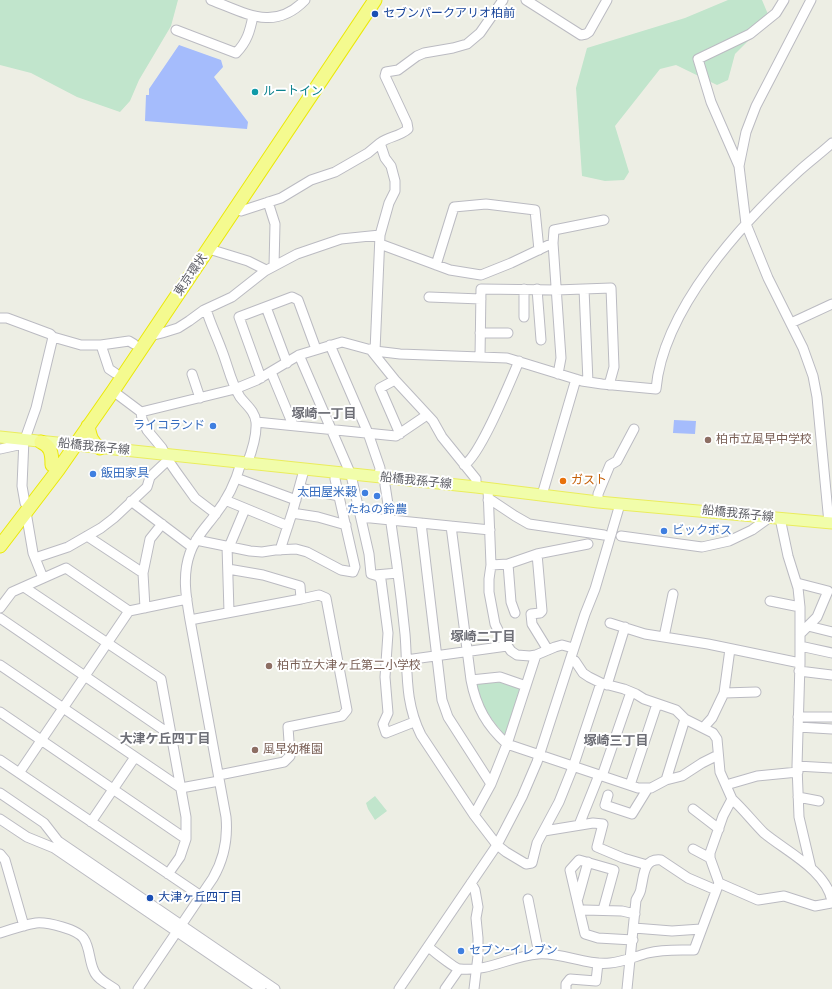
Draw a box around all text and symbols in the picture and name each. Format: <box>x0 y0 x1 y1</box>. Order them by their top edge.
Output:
place label: セブンパークアリオ柏前 <box>383 7 515 21</box>
marker: セブンパークアリオ柏前 <box>370 9 380 19</box>
place label: ルートイン <box>263 85 323 99</box>
marker: ルートイン <box>250 87 260 97</box>
street label: 東京環状 <box>172 251 210 299</box>
district label: 塚崎一丁目 <box>292 406 356 422</box>
place label: ライコランド <box>133 419 205 433</box>
marker: ライコランド <box>208 421 218 431</box>
place label: 柏市立風早中学校 <box>716 433 812 447</box>
marker: 柏市立風早中学校 <box>703 435 713 445</box>
street label: 船橋我孫子線 <box>57 436 131 458</box>
place label: 飯田家具 <box>101 467 149 481</box>
marker: 飯田家具 <box>88 469 98 479</box>
street label: 船橋我孫子線 <box>379 470 453 492</box>
place label: ガスト <box>571 474 607 488</box>
marker: ガスト <box>558 476 568 486</box>
place label: 太田屋米穀 <box>297 486 357 500</box>
marker: 太田屋米穀 <box>360 488 370 498</box>
marker: たねの鈴農 <box>372 491 382 501</box>
place label: たねの鈴農 <box>347 503 407 517</box>
street label: 船橋我孫子線 <box>701 503 775 525</box>
place label: ビックボス <box>672 524 732 538</box>
marker: ビックボス <box>659 526 669 536</box>
district label: 塚崎二丁目 <box>451 629 515 645</box>
place label: 柏市立大津ヶ丘第二小学校 <box>277 659 421 673</box>
marker: 柏市立大津ヶ丘第二小学校 <box>264 661 274 671</box>
district label: 大津ケ丘四丁目 <box>120 731 210 747</box>
district label: 塚崎三丁目 <box>584 733 648 749</box>
place label: 風早幼稚園 <box>263 743 323 757</box>
marker: 風早幼稚園 <box>250 745 260 755</box>
place label: 大津ヶ丘四丁目 <box>158 891 242 905</box>
marker: 大津ヶ丘四丁目 <box>145 893 155 903</box>
place label: セブン-イレブン <box>469 944 558 958</box>
marker: セブン-イレブン <box>456 946 466 956</box>

